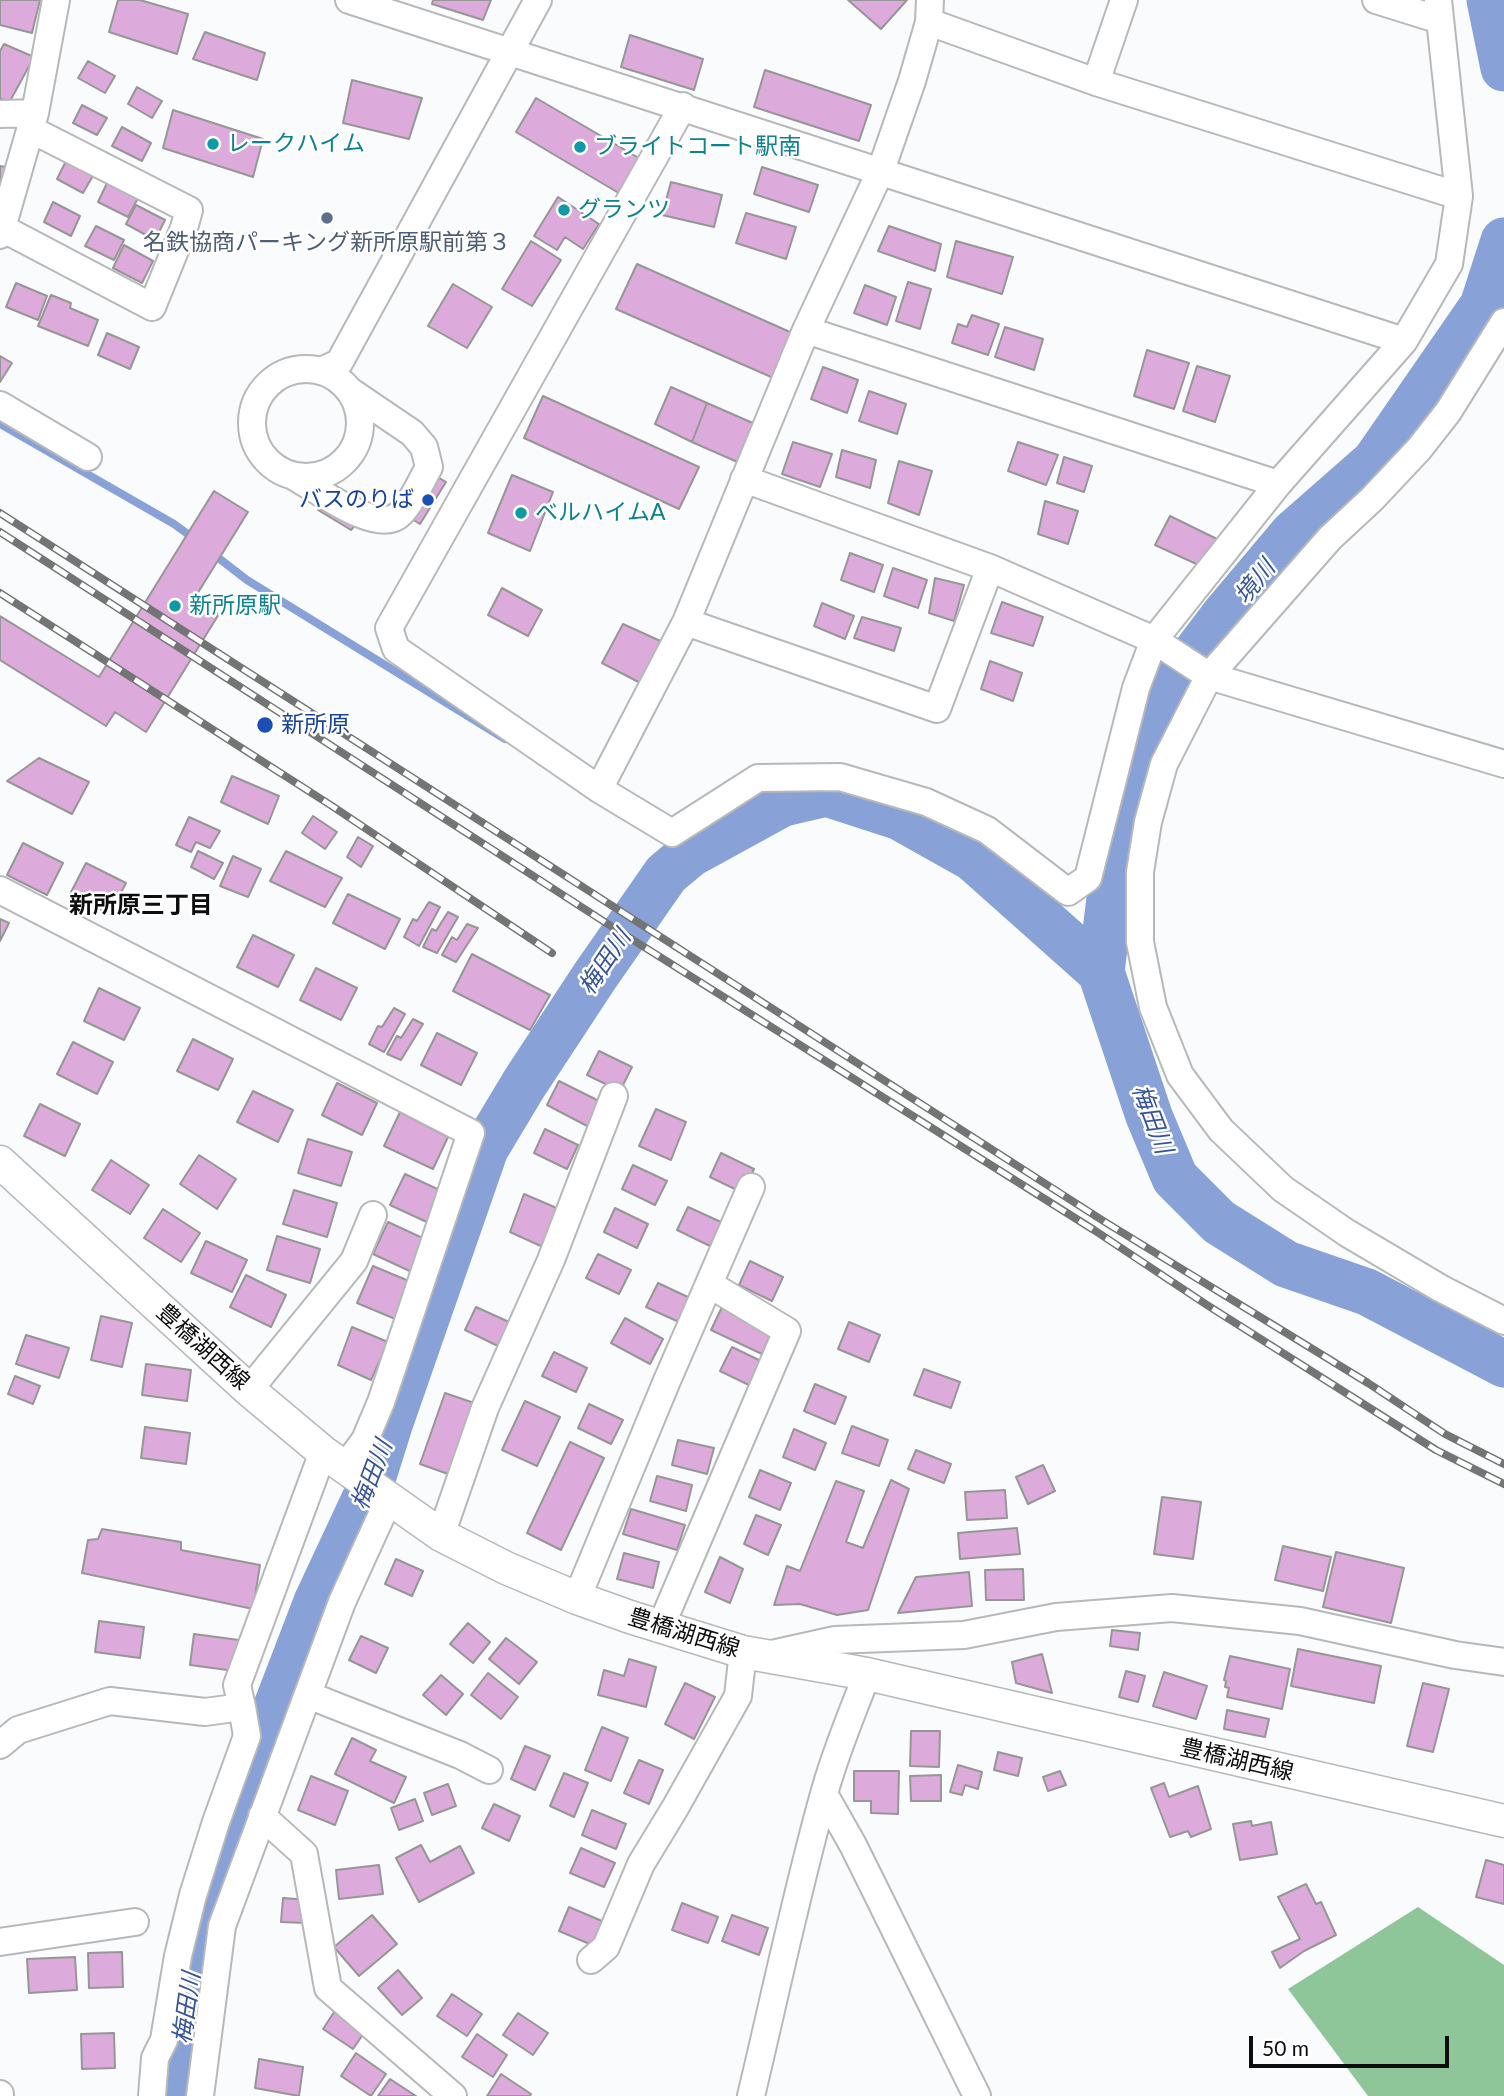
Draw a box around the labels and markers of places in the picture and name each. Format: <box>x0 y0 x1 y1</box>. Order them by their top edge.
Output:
place label: レークハイム <box>227 130 365 158</box>
place label: ブライトコート駅南 <box>594 133 801 161</box>
marker: レークハイム <box>205 136 221 152</box>
marker: ブライトコート駅南 <box>572 139 588 155</box>
place label: グランツ <box>578 196 670 224</box>
marker: グランツ <box>556 202 572 218</box>
marker: 名鉄協商パーキング新所原駅前第３ <box>319 210 335 226</box>
place label: 名鉄協商パーキング新所原駅前第３ <box>143 229 511 257</box>
place label: バスのりば <box>299 486 414 514</box>
marker: バスのりば <box>420 492 436 508</box>
place label: ベルハイムA <box>535 499 666 527</box>
marker: ベルハイムA <box>513 505 529 521</box>
place label: 新所原駅 <box>189 592 281 620</box>
marker: 新所原駅 <box>167 598 183 614</box>
place label: 新所原 <box>281 711 350 739</box>
marker: 新所原 <box>255 715 275 735</box>

